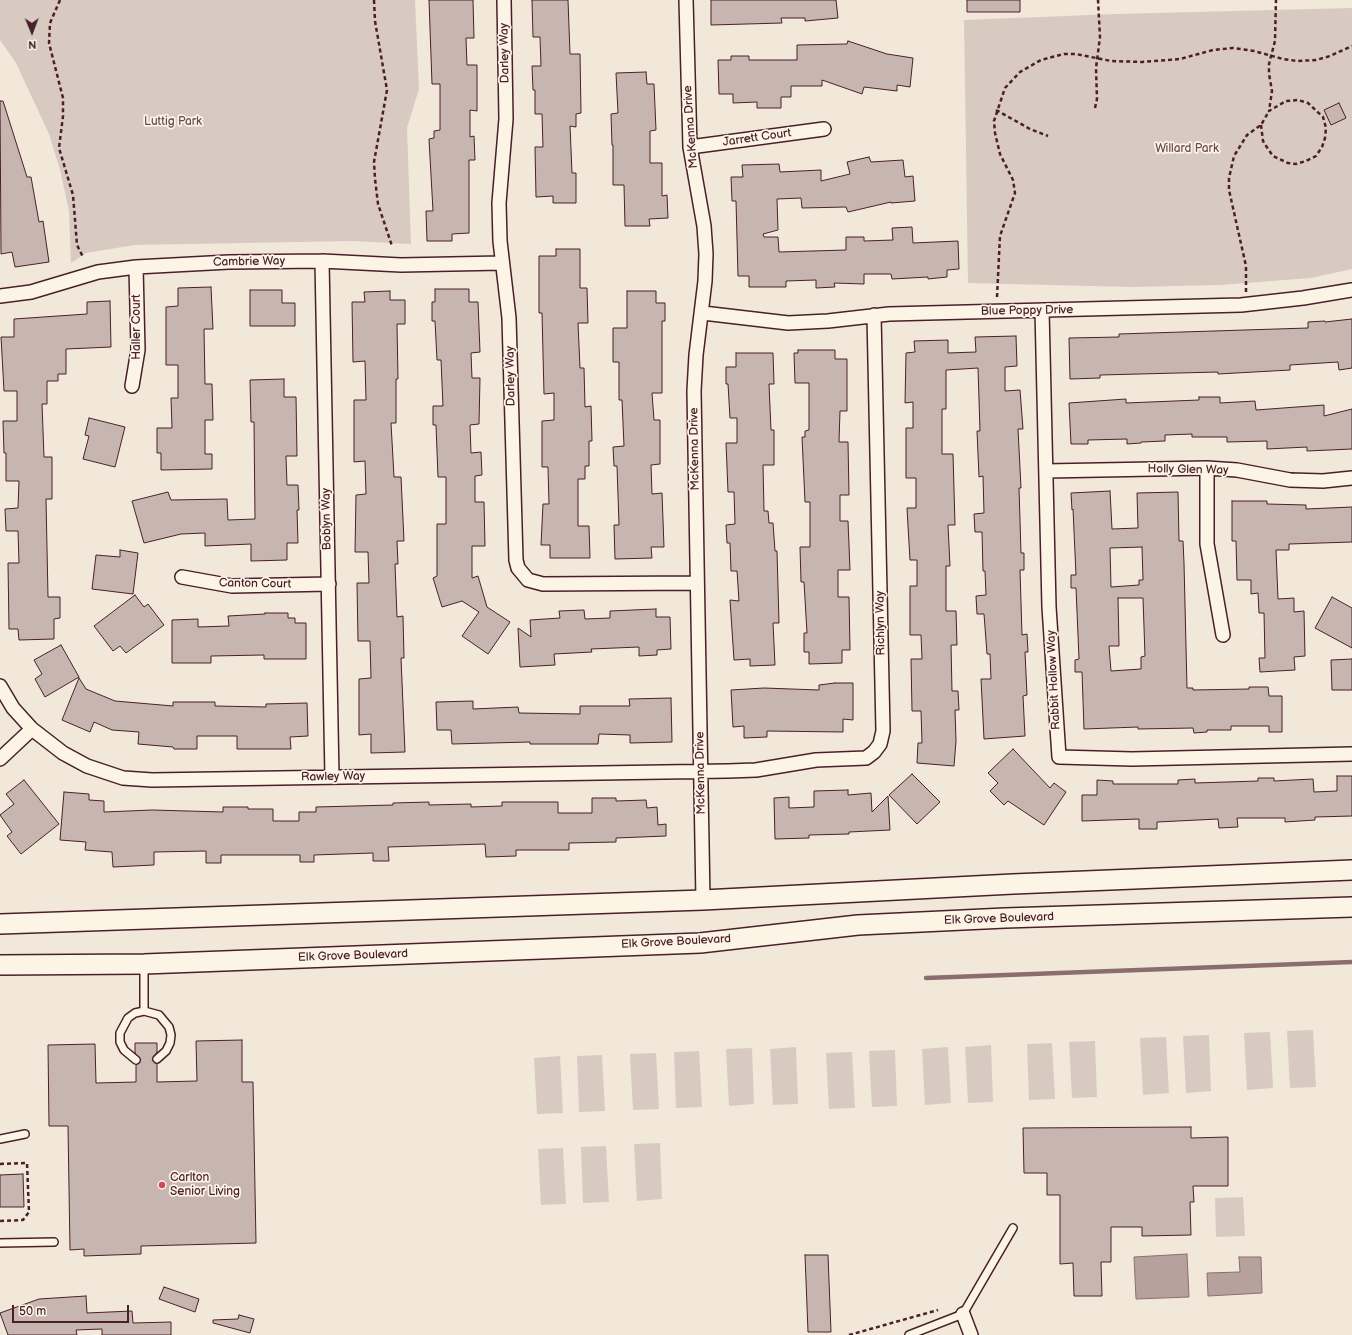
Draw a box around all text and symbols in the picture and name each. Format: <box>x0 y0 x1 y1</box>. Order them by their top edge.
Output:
north arrow <box>12 12 52 52</box>
street label: Darley Way <box>497 23 513 83</box>
text: N <box>28 38 36 51</box>
street label: McKenna Drive <box>681 85 701 169</box>
park label: Luttig Park <box>144 115 202 129</box>
street label: Jarrett Court <box>722 126 792 150</box>
park label: Willard Park <box>1155 142 1219 156</box>
street label: Cambrie Way <box>213 254 285 270</box>
street label: Haller Court <box>130 294 144 360</box>
street label: Blue Poppy Drive <box>981 303 1073 319</box>
street label: Darley Way <box>503 346 519 406</box>
street label: McKenna Drive <box>687 407 703 491</box>
street label: Holly Glen Way <box>1147 462 1229 478</box>
street label: Boblyn Way <box>319 488 335 550</box>
street label: Canton Court <box>219 576 291 592</box>
street label: Richlyn Way <box>873 590 889 656</box>
street label: Rabbit Hollow Way <box>1044 630 1064 730</box>
street label: McKenna Drive <box>693 731 709 815</box>
street label: Rawley Way <box>301 769 365 785</box>
street label: Elk Grove Boulevard <box>944 910 1054 928</box>
street label: Elk Grove Boulevard <box>621 932 731 952</box>
street label: Elk Grove Boulevard <box>298 947 408 965</box>
place label: Carlton Senior Living <box>170 1171 240 1199</box>
marker: Carlton Senior Living <box>157 1180 167 1190</box>
scale bar <box>14 1297 131 1323</box>
text: 50 m <box>19 1304 46 1319</box>

